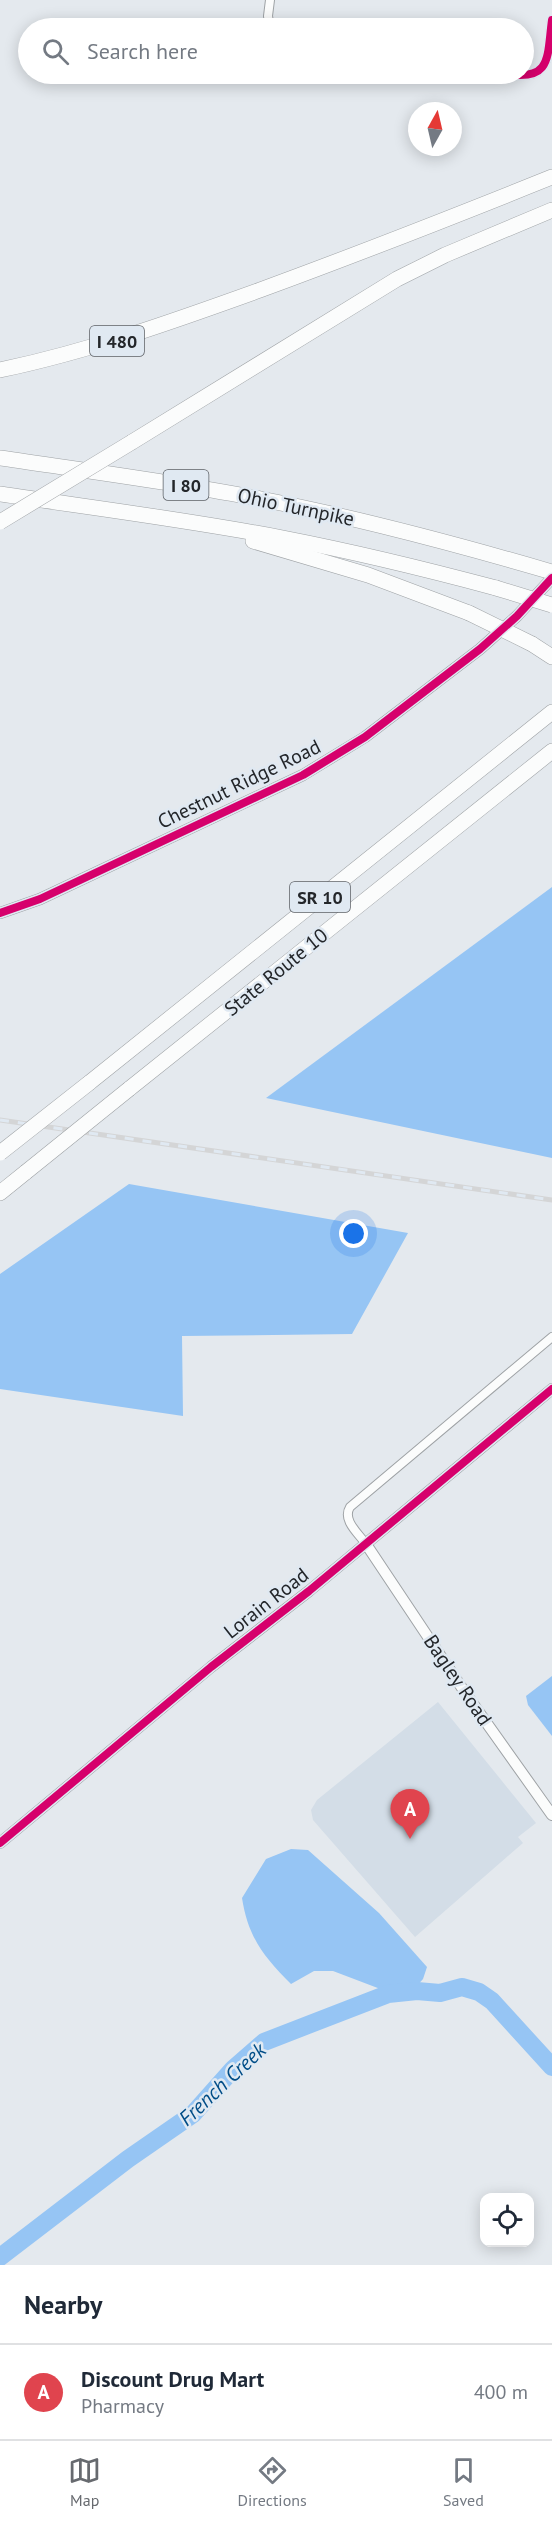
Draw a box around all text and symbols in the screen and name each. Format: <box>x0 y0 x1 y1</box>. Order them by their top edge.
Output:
search box <box>18 18 534 84</box>
icon: search <box>39 35 72 68</box>
text: Search here <box>87 37 198 65</box>
north arrow <box>408 102 462 156</box>
road number: I 480 <box>90 326 144 356</box>
road number: I 80 <box>164 470 208 500</box>
street label: Ohio Turnpike <box>235 482 357 532</box>
street label: Chestnut Ridge Road <box>153 733 325 835</box>
road number: SR 10 <box>290 882 350 912</box>
street label: State Route 10 <box>219 922 333 1022</box>
your location <box>339 1219 368 1248</box>
street label: Lorain Road <box>218 1562 314 1644</box>
street label: Bagley Road <box>418 1630 498 1730</box>
pin: A <box>390 1790 430 1839</box>
water label: French Creek <box>173 2036 273 2131</box>
map controls <box>480 2193 534 2247</box>
button: locate <box>480 2193 534 2247</box>
text: Nearby <box>24 2288 102 2321</box>
text: Discount Drug Mart <box>81 2365 264 2393</box>
text: A <box>37 2379 50 2405</box>
text: 400 m <box>474 2379 528 2405</box>
text: Pharmacy <box>81 2393 164 2419</box>
tab: Map <box>68 2454 101 2510</box>
tab: Directions <box>238 2454 307 2510</box>
tab: Saved <box>443 2454 484 2510</box>

